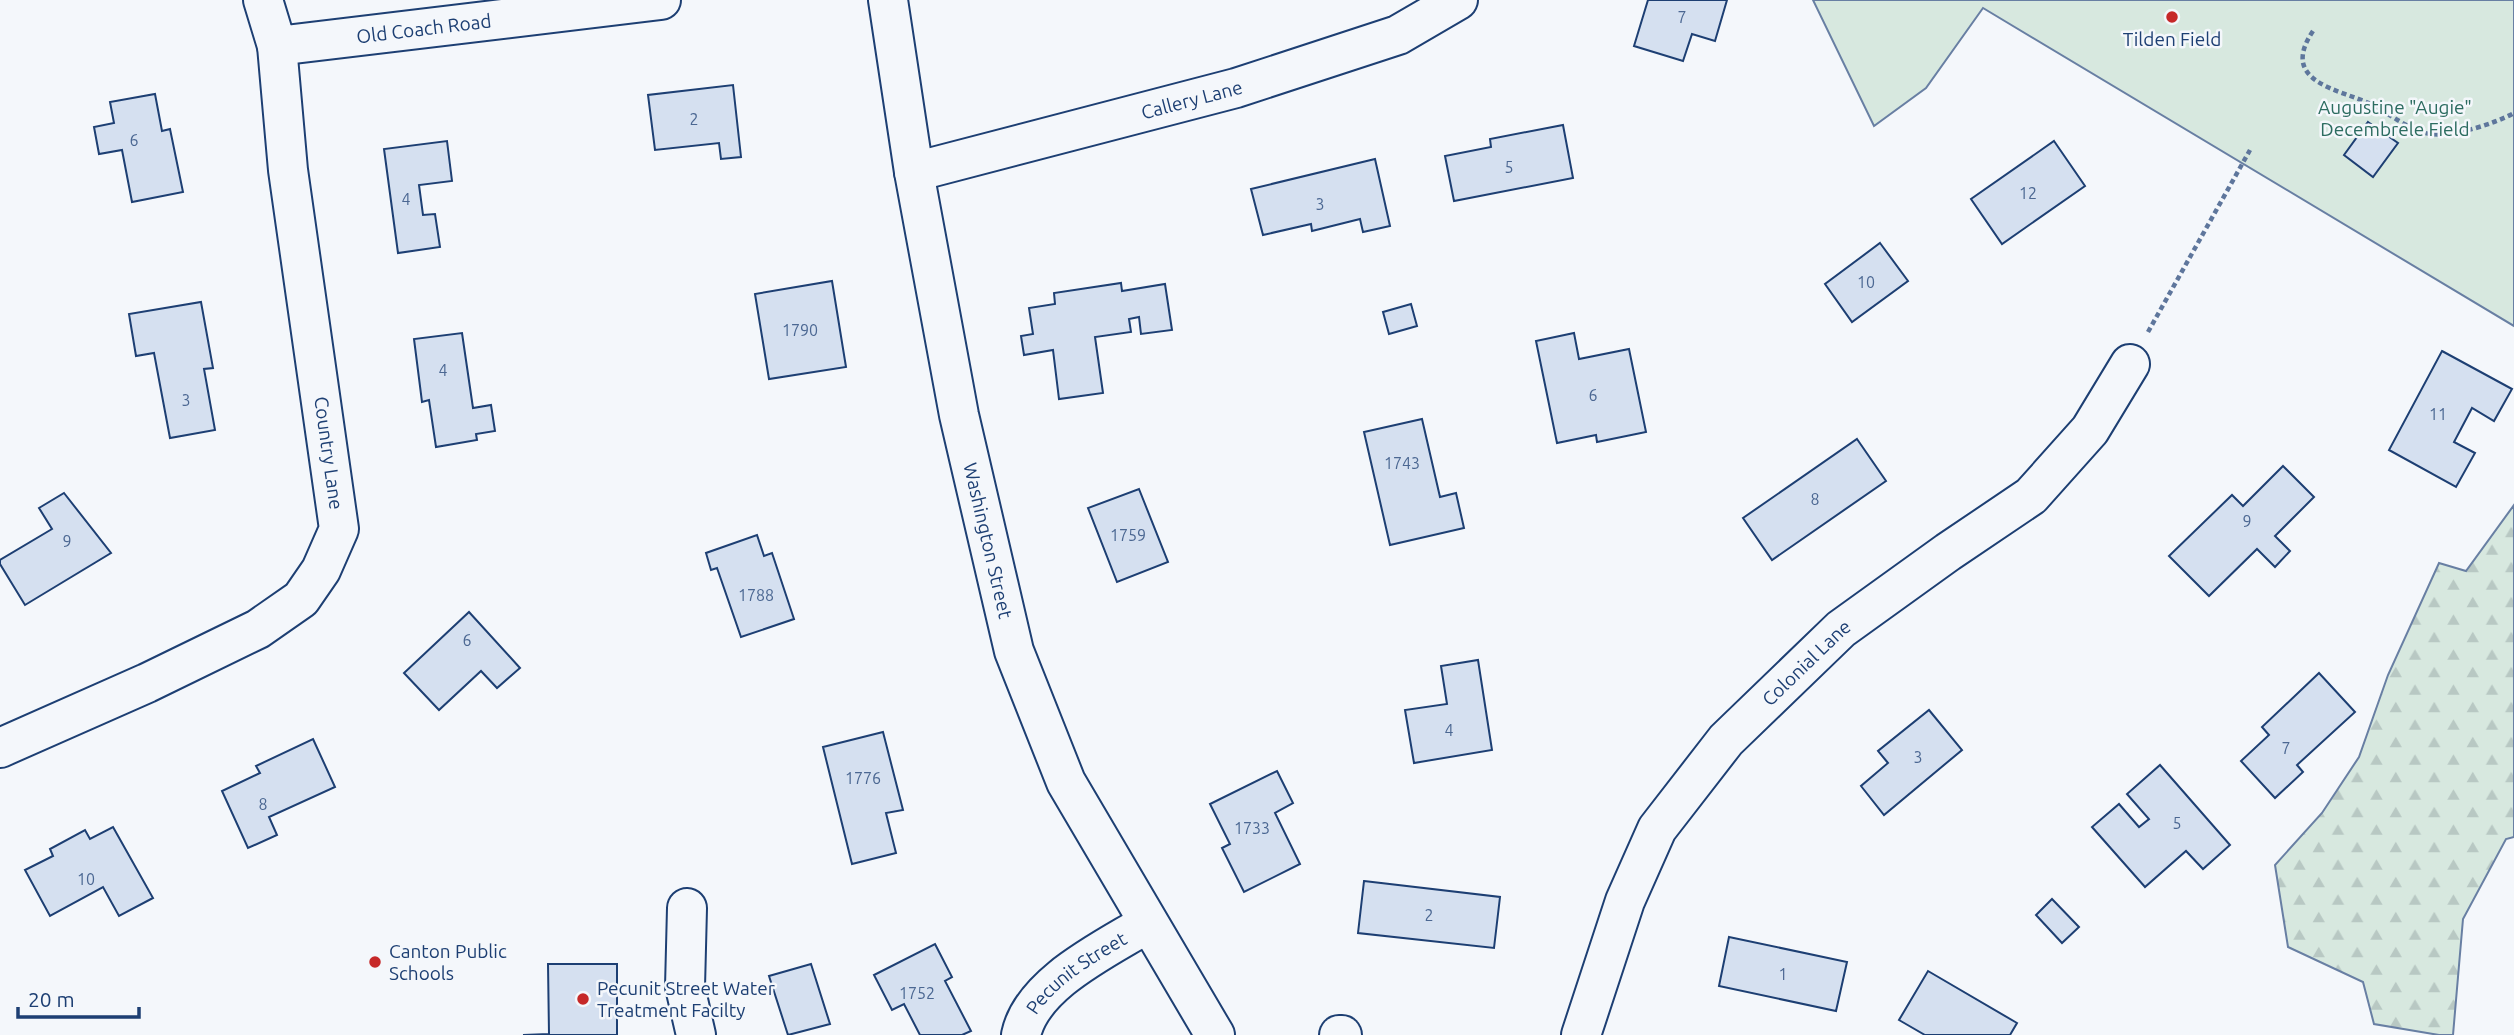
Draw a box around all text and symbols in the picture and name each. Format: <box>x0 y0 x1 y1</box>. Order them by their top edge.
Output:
house number: 7 <box>1677 8 1687 26</box>
street label: Old Coach Road <box>355 9 493 47</box>
marker: Tilden Field <box>2164 9 2180 25</box>
place label: Tilden Field <box>2123 28 2221 50</box>
street label: Callery Lane <box>1139 76 1245 123</box>
park label: Augustine "Augie" Decembrele Field <box>2318 96 2472 140</box>
house number: 2 <box>689 110 699 128</box>
house number: 6 <box>129 131 139 149</box>
house number: 5 <box>1504 158 1514 176</box>
house number: 12 <box>2019 184 2037 202</box>
house number: 4 <box>401 190 411 208</box>
house number: 3 <box>1315 195 1325 213</box>
house number: 10 <box>1857 273 1875 291</box>
house number: 1790 <box>782 321 818 339</box>
house number: 4 <box>438 361 448 379</box>
house number: 6 <box>1588 386 1598 404</box>
house number: 3 <box>181 391 191 409</box>
street label: Country Lane <box>310 395 348 511</box>
house number: 11 <box>2429 405 2447 423</box>
house number: 1743 <box>1384 454 1420 472</box>
street label: Washington Street <box>959 460 1017 621</box>
house number: 8 <box>1810 490 1820 508</box>
house number: 9 <box>2242 512 2252 530</box>
house number: 1759 <box>1110 526 1146 544</box>
house number: 9 <box>62 532 72 550</box>
house number: 1788 <box>738 586 774 604</box>
street label: Colonial Lane <box>1757 615 1855 710</box>
house number: 6 <box>462 631 472 649</box>
house number: 4 <box>1444 721 1454 739</box>
house number: 7 <box>2281 739 2291 757</box>
house number: 3 <box>1913 748 1923 766</box>
house number: 1776 <box>845 769 881 787</box>
house number: 8 <box>258 795 268 813</box>
house number: 5 <box>2172 814 2182 832</box>
house number: 1733 <box>1234 819 1270 837</box>
house number: 10 <box>77 870 95 888</box>
house number: 2 <box>1424 906 1434 924</box>
street label: Pecunit Street <box>1021 927 1131 1018</box>
place label: Canton Public Schools <box>389 940 507 984</box>
marker: Canton Public Schools <box>367 954 383 970</box>
house number: 1 <box>1778 965 1788 983</box>
scale bar <box>18 976 138 1020</box>
place label: Pecunit Street Water Treatment Facilty <box>597 977 775 1021</box>
house number: 1752 <box>899 984 935 1002</box>
text: 20 m <box>28 987 75 1011</box>
marker: Pecunit Street Water Treatment Facilty <box>575 991 591 1007</box>

